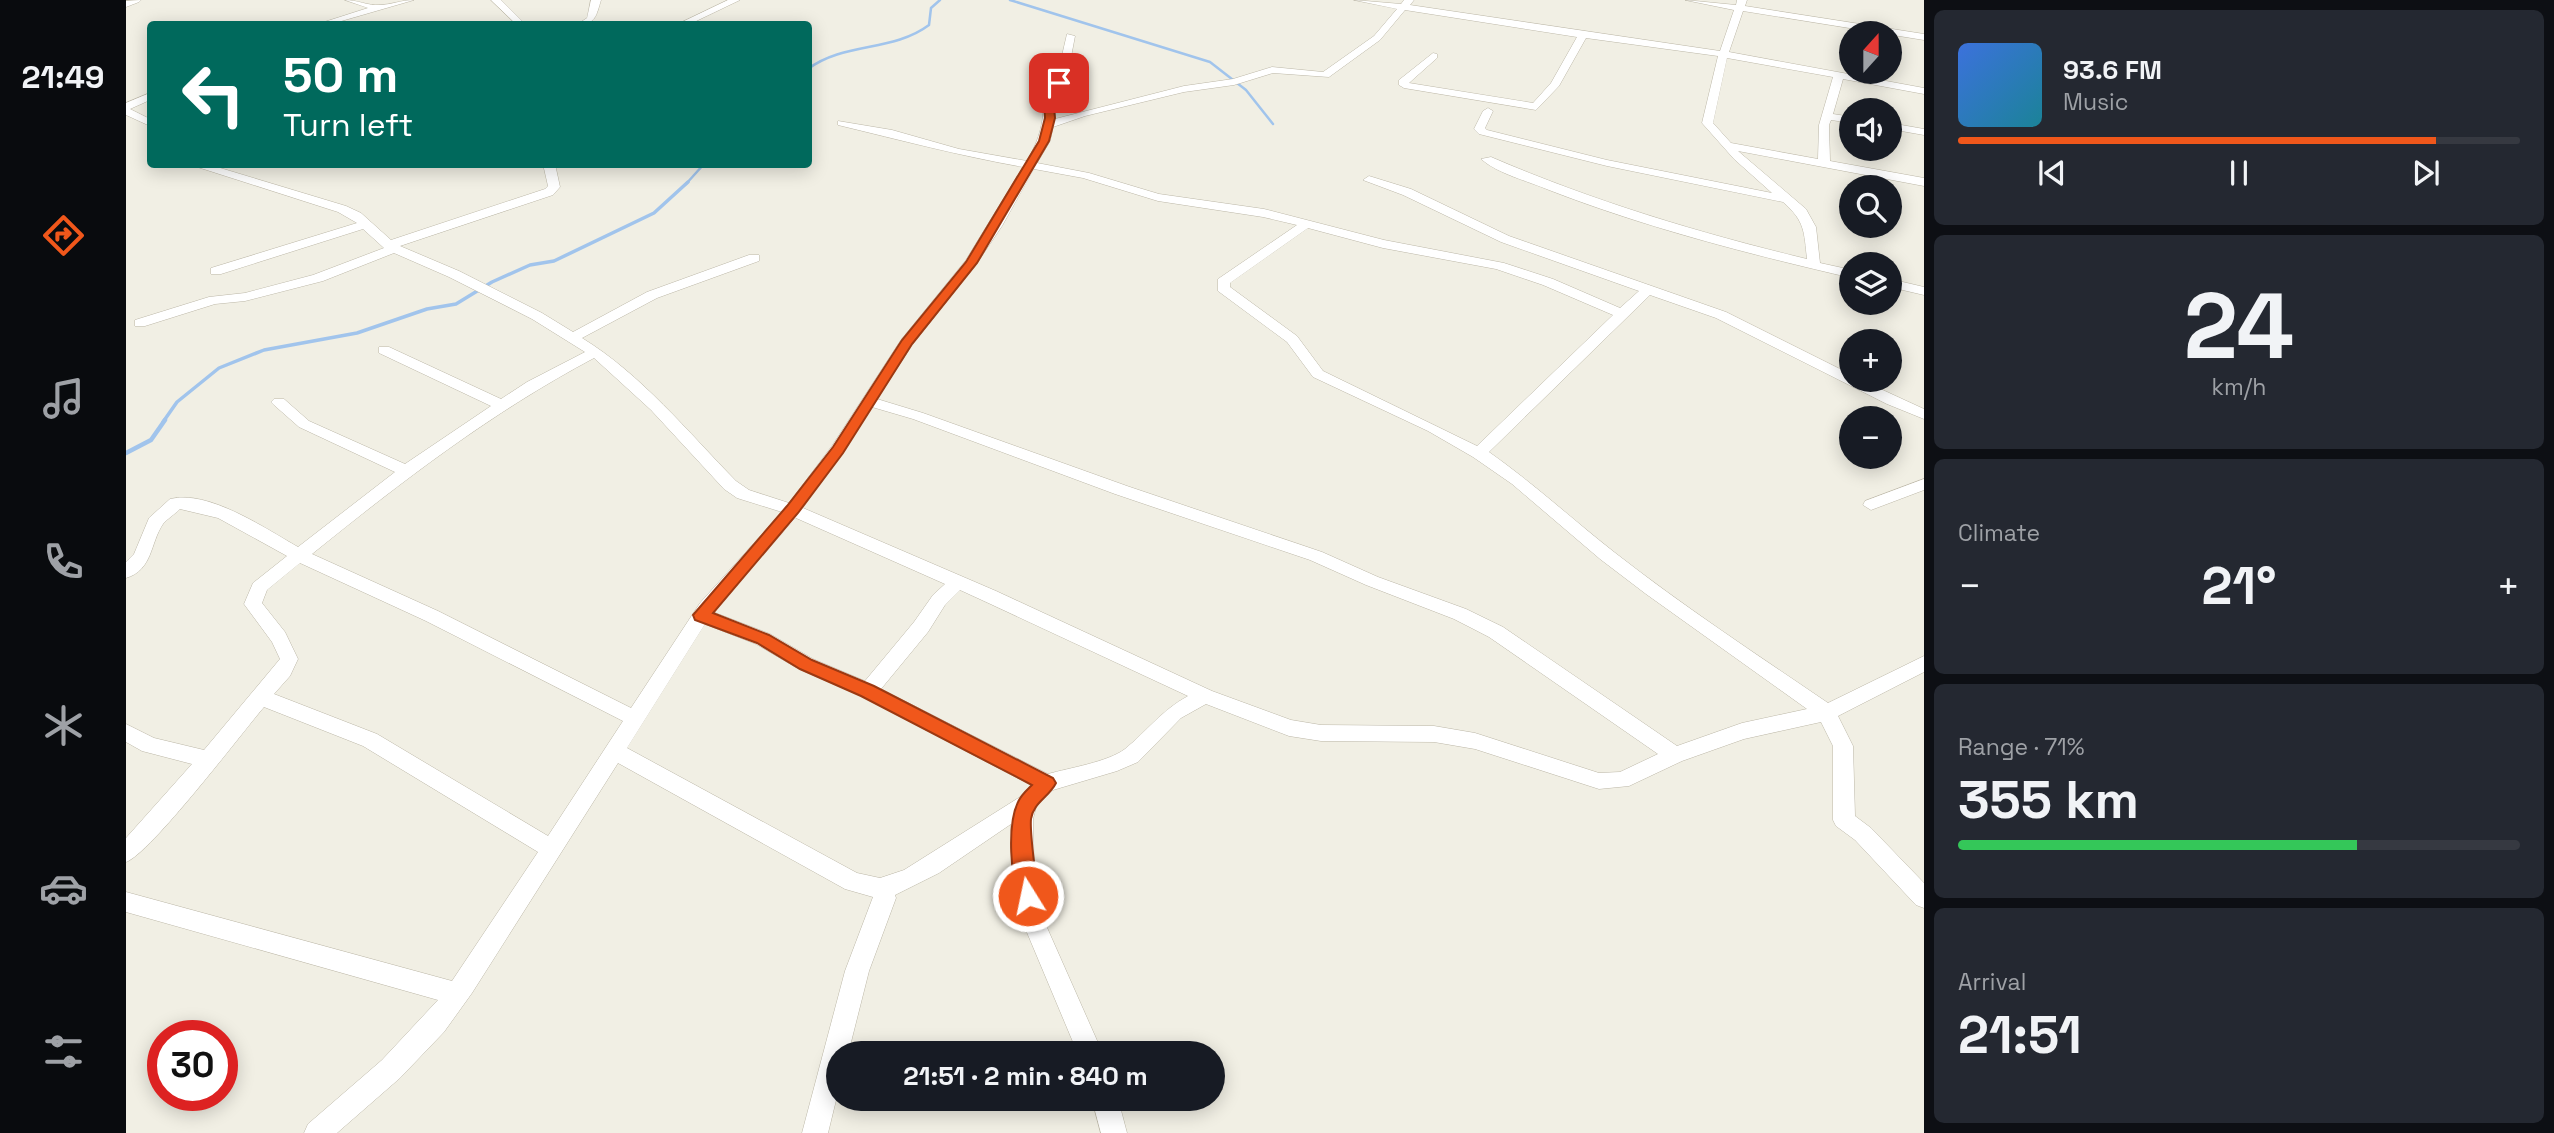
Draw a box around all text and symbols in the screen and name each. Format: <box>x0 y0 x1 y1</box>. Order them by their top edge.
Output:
north arrow <box>1839 21 1902 84</box>
map controls <box>1839 21 1902 469</box>
text: 50 m <box>283 44 398 106</box>
icon: left <box>168 49 259 140</box>
pin <box>1029 53 1089 113</box>
text: 93.6 FM <box>2063 53 2162 87</box>
text: 21:49 <box>21 57 105 97</box>
icon: arrive <box>1040 64 1078 102</box>
text: Music <box>2063 87 2128 117</box>
button: sound <box>1839 98 1902 161</box>
text: Turn left <box>283 105 413 145</box>
icon: previous <box>2033 154 2071 192</box>
icon: pause <box>2220 154 2258 192</box>
icon: next <box>2407 154 2445 192</box>
button: search <box>1839 175 1902 238</box>
icon: directions <box>39 211 88 260</box>
button: layers <box>1839 252 1902 315</box>
text: 24 <box>2184 268 2294 385</box>
button: + <box>1839 329 1902 392</box>
text: km/h <box>2212 372 2266 402</box>
icon: music <box>39 374 88 423</box>
button: − <box>1839 406 1902 469</box>
text: Climate <box>1958 518 2040 548</box>
icon: phone <box>39 537 88 586</box>
text: 21° <box>2202 553 2276 619</box>
text: − <box>1958 562 1982 610</box>
text: + <box>2496 562 2520 610</box>
icon: climate <box>39 701 88 750</box>
text: Range · 71% <box>1958 732 2084 762</box>
text: 355 km <box>1958 767 2139 833</box>
position arrow <box>991 859 1065 933</box>
icon: car <box>39 864 88 913</box>
text: Arrival <box>1958 967 2026 997</box>
text: 21:51 <box>1958 1002 2082 1068</box>
speed limit sign: 30 <box>147 1020 238 1111</box>
icon: filters <box>39 1027 88 1076</box>
text: 21:51 · 2 min · 840 m <box>903 1059 1148 1093</box>

